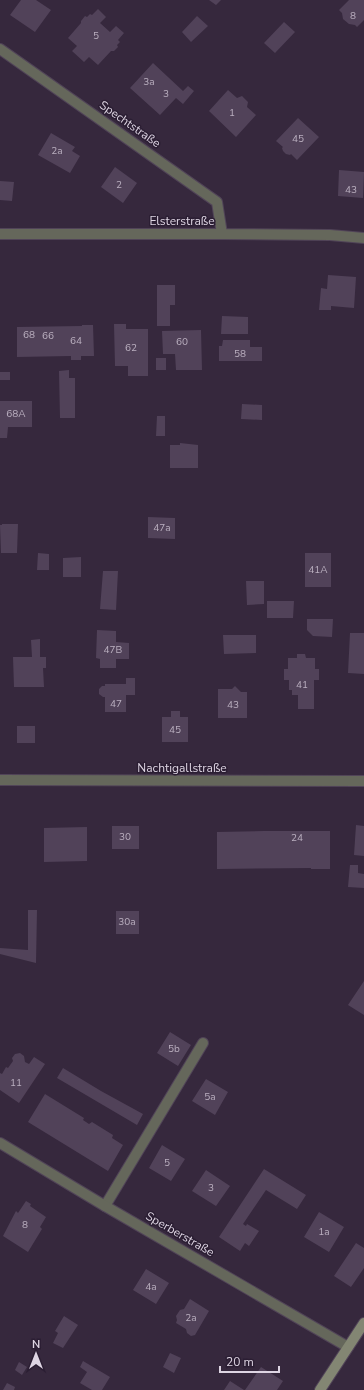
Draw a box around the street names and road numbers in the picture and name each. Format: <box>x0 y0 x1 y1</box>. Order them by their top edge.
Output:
street label: Spechtstraße <box>96 97 164 151</box>
street label: Elsterstraße <box>149 213 215 229</box>
street label: Nachtigallstraße <box>137 760 227 776</box>
street label: Sperberstraße <box>143 1208 217 1260</box>

